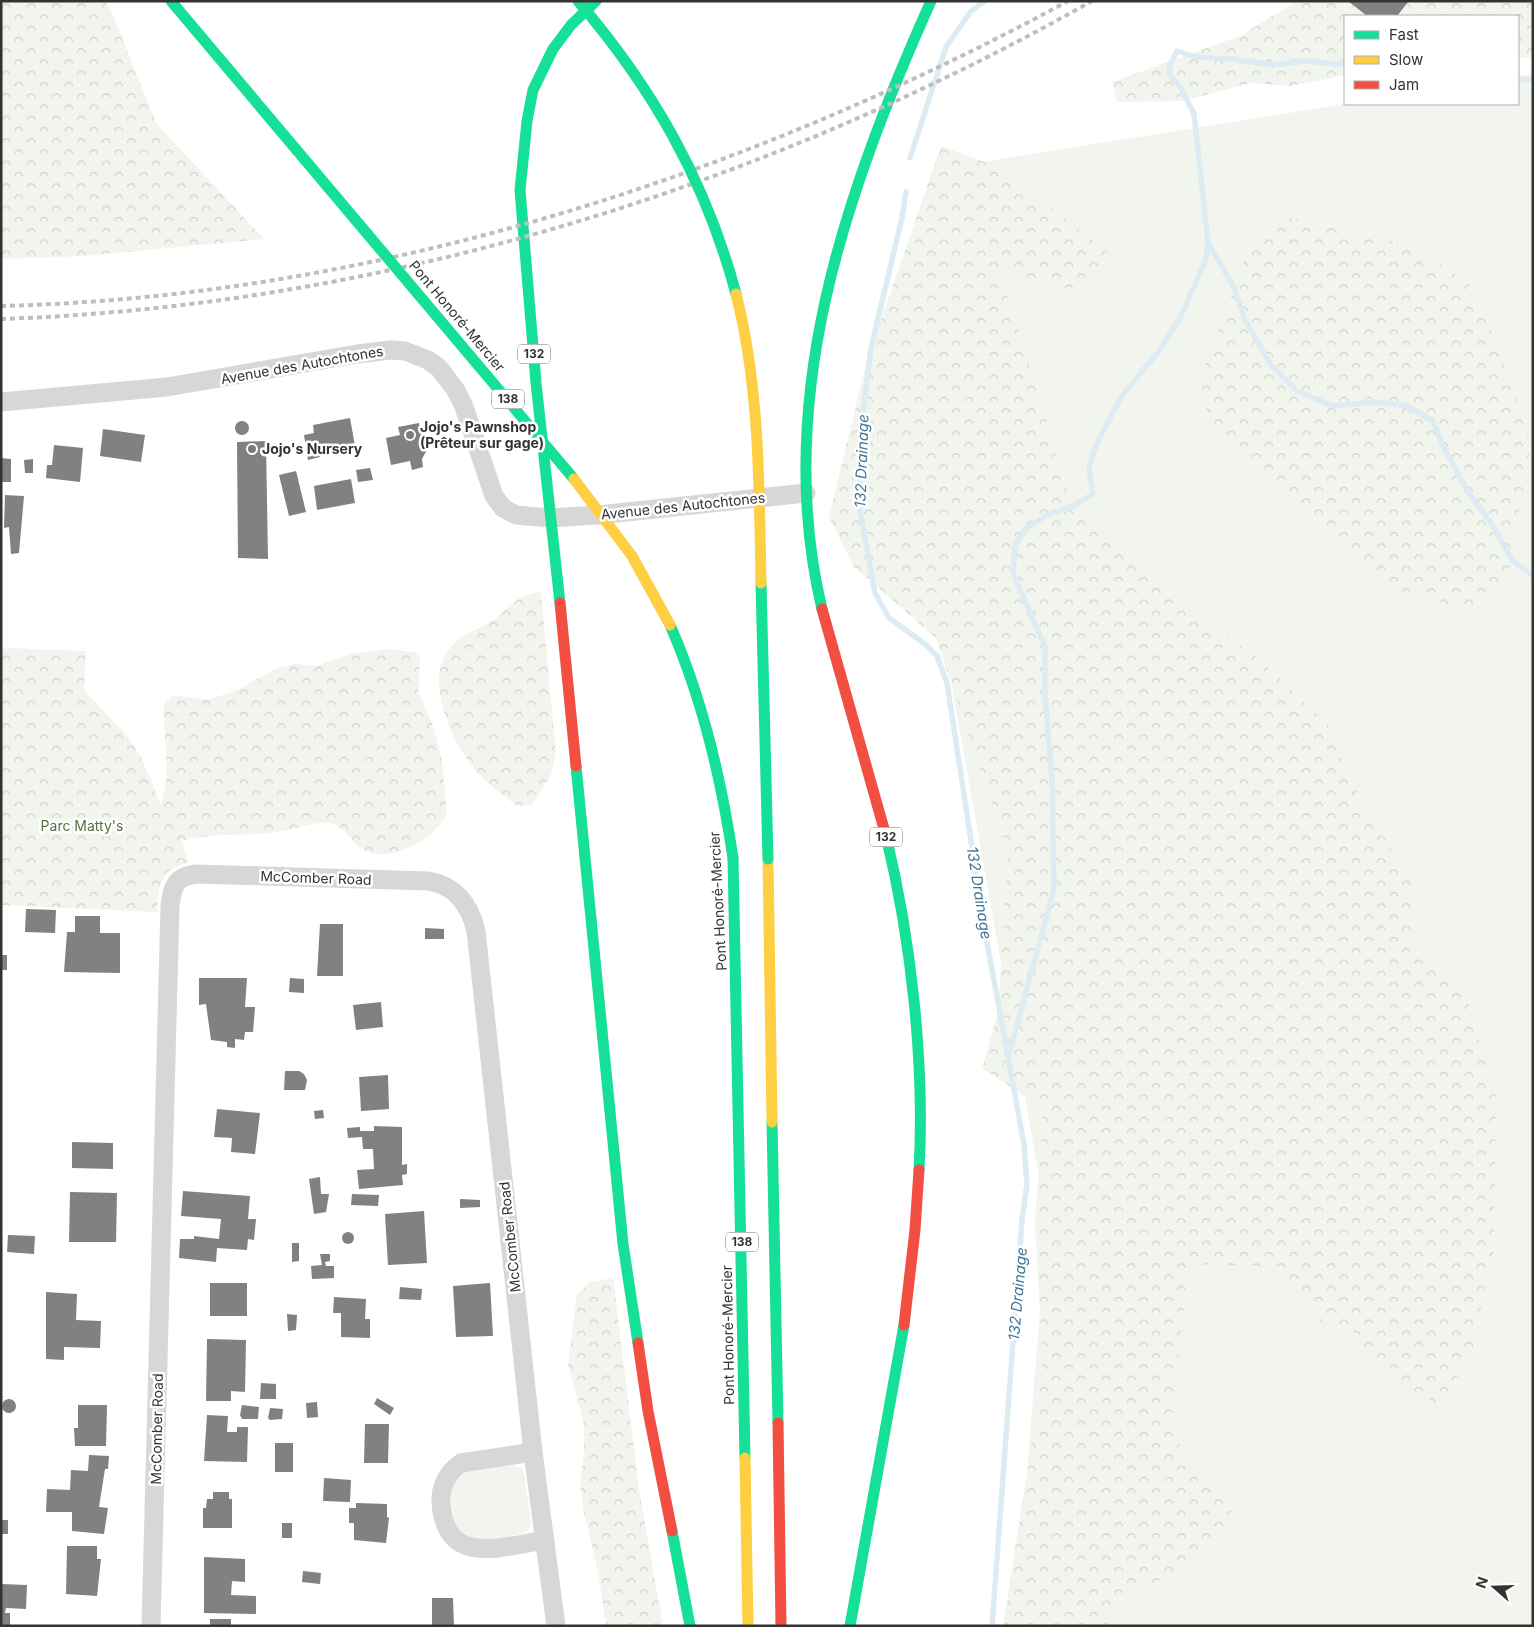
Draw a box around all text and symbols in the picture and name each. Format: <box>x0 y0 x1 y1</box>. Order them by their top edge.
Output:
legend <box>1344 15 1519 105</box>
text: Fast <box>1389 25 1419 44</box>
text: Slow <box>1389 50 1423 69</box>
text: Jam <box>1389 75 1419 94</box>
street label: Pont Honoré-Mercier <box>406 257 509 375</box>
street label: Avenue des Autochtones <box>219 342 385 387</box>
road number: 132 <box>518 344 550 364</box>
road number: 138 <box>492 389 524 408</box>
water label: 132 Drainage <box>850 414 873 508</box>
place label: Jojo's Pawnshop (Prêteur sur gage) <box>420 418 544 451</box>
marker: Jojo's Pawnshop (Prêteur sur gage) <box>404 429 416 441</box>
place label: Jojo's Nursery <box>262 440 363 457</box>
marker: Jojo's Nursery <box>246 443 258 455</box>
street label: Avenue des Autochtones <box>600 488 766 523</box>
park label: Parc Matty's <box>41 817 123 834</box>
road number: 132 <box>870 828 902 846</box>
street label: Pont Honoré-Mercier <box>705 831 730 971</box>
water label: 132 Drainage <box>963 845 996 941</box>
street label: McComber Road <box>260 867 372 888</box>
street label: McComber Road <box>495 1181 524 1293</box>
road number: 138 <box>726 1232 758 1252</box>
water label: 132 Drainage <box>1004 1246 1031 1341</box>
street label: Pont Honoré-Mercier <box>718 1265 737 1405</box>
street label: McComber Road <box>147 1373 166 1485</box>
north arrow <box>1469 1562 1519 1612</box>
text: N <box>1472 1574 1491 1590</box>

